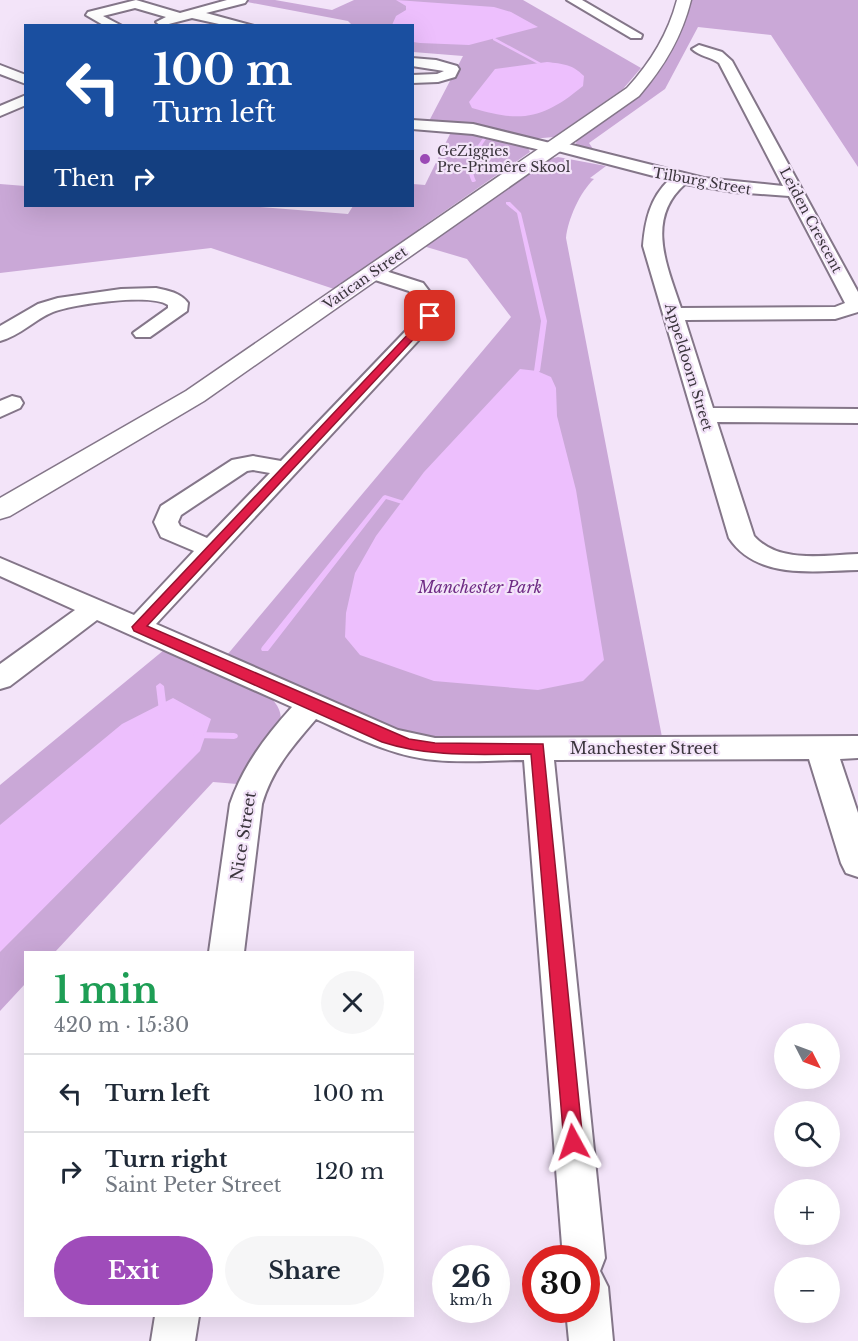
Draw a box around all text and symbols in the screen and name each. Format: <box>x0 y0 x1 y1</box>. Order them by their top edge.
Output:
text: 100 m <box>153 44 292 96</box>
icon: left <box>54 48 132 126</box>
text: Turn left <box>153 96 276 129</box>
place label: GeZiggies Pre-Primêre Skool <box>437 142 571 176</box>
marker: GeZiggies Pre-Primêre Skool <box>418 152 432 166</box>
icon: right <box>127 162 160 195</box>
street label: Tilburg Street <box>651 163 753 199</box>
street label: Leiden Crescent <box>776 164 847 276</box>
text: Then <box>54 165 115 192</box>
street label: Vatican Street <box>319 242 411 314</box>
pin <box>404 290 455 341</box>
icon: arrive <box>413 299 446 332</box>
street label: Appeldoorn Street <box>661 300 717 434</box>
park label: Manchester Park <box>417 577 542 597</box>
street label: Manchester Street <box>570 738 718 758</box>
street label: Nice Street <box>226 790 260 882</box>
text: 1 min <box>54 968 158 1013</box>
button: close <box>321 971 384 1034</box>
text: 420 m · 15:30 <box>54 1013 189 1037</box>
north arrow <box>774 1023 840 1089</box>
map controls <box>774 1023 840 1323</box>
icon: left <box>54 1077 87 1110</box>
text: Turn left <box>105 1080 210 1107</box>
text: 100 m <box>313 1080 384 1107</box>
button: search <box>774 1101 840 1167</box>
position arrow <box>541 1110 605 1174</box>
text: Turn right <box>105 1146 227 1173</box>
icon: right <box>54 1155 87 1188</box>
text: 120 m <box>315 1158 384 1185</box>
text: Saint Peter Street <box>105 1173 281 1197</box>
button: + <box>774 1179 840 1245</box>
button: Exit <box>54 1236 213 1305</box>
button: Share <box>225 1236 384 1305</box>
speed limit sign: 30 <box>522 1245 600 1323</box>
button: − <box>774 1257 840 1323</box>
text: 26 <box>451 1258 491 1295</box>
text: km/h <box>450 1290 492 1309</box>

